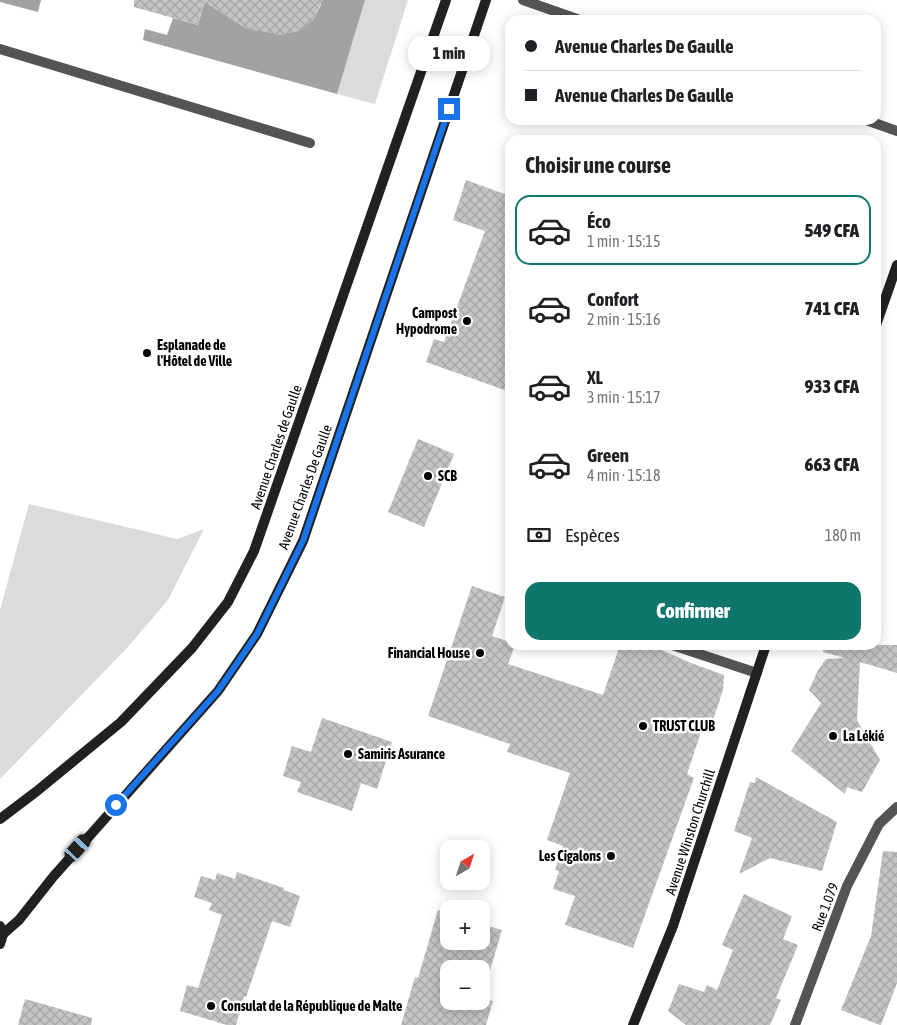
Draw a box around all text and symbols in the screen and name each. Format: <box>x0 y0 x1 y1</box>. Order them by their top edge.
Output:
text: Avenue Charles De Gaulle <box>555 35 734 57</box>
callout: 1 min <box>408 36 490 72</box>
text: 1 min <box>433 44 465 62</box>
text: Avenue Charles De Gaulle <box>555 84 734 106</box>
route end <box>438 98 460 120</box>
text: Choisir une course <box>525 152 671 178</box>
icon: car <box>527 208 572 253</box>
text: Éco <box>587 210 611 232</box>
text: 549 CFA <box>804 219 859 241</box>
text: 1 min · 15:15 <box>587 232 660 250</box>
icon: car <box>527 286 572 331</box>
text: Confort <box>587 288 639 310</box>
text: 741 CFA <box>804 297 859 319</box>
place label: Campost Hypodrome <box>396 305 457 337</box>
text: 2 min · 15:16 <box>587 310 660 328</box>
marker: Campost Hypodrome <box>461 315 473 327</box>
place label: Esplanade de l'Hôtel de Ville <box>157 337 232 369</box>
marker: Esplanade de l'Hôtel de Ville <box>141 347 153 359</box>
icon: car <box>527 364 572 409</box>
text: XL <box>587 366 603 388</box>
text: 933 CFA <box>804 375 859 397</box>
street label: Avenue Charles de Gaulle <box>247 383 305 511</box>
text: 3 min · 15:17 <box>587 388 660 406</box>
street label: Avenue Charles De Gaulle <box>275 422 335 552</box>
icon: car <box>527 442 572 487</box>
text: Green <box>587 444 629 466</box>
text: 663 CFA <box>804 453 859 475</box>
text: 4 min · 15:18 <box>587 466 660 484</box>
place label: SCB <box>438 468 457 484</box>
marker: SCB <box>422 470 434 482</box>
icon: cash <box>525 521 553 549</box>
text: Espèces <box>565 524 620 546</box>
text: 180 m <box>825 526 861 544</box>
button: Confirmer <box>525 582 861 640</box>
place label: Financial House <box>388 645 470 661</box>
marker: Financial House <box>474 647 486 659</box>
place label: TRUST CLUB <box>653 718 715 734</box>
marker: TRUST CLUB <box>637 720 649 732</box>
place label: La Lékié <box>843 728 884 744</box>
marker: La Lékié <box>827 730 839 742</box>
place label: Samiris Asurance <box>358 746 445 762</box>
marker: Samiris Asurance <box>342 748 354 760</box>
street label: Avenue Winston Churchill <box>662 767 718 897</box>
route start <box>105 794 127 816</box>
car <box>62 832 93 864</box>
north arrow <box>440 840 490 890</box>
map controls <box>440 840 490 1010</box>
place label: Les Cigalons <box>539 848 601 864</box>
marker: Les Cigalons <box>605 850 617 862</box>
street label: Rue 1.079 <box>808 880 842 934</box>
button: + <box>440 900 490 950</box>
button: − <box>440 960 490 1010</box>
place label: Consulat de la République de Malte <box>221 998 402 1014</box>
marker: Consulat de la République de Malte <box>205 1000 217 1012</box>

